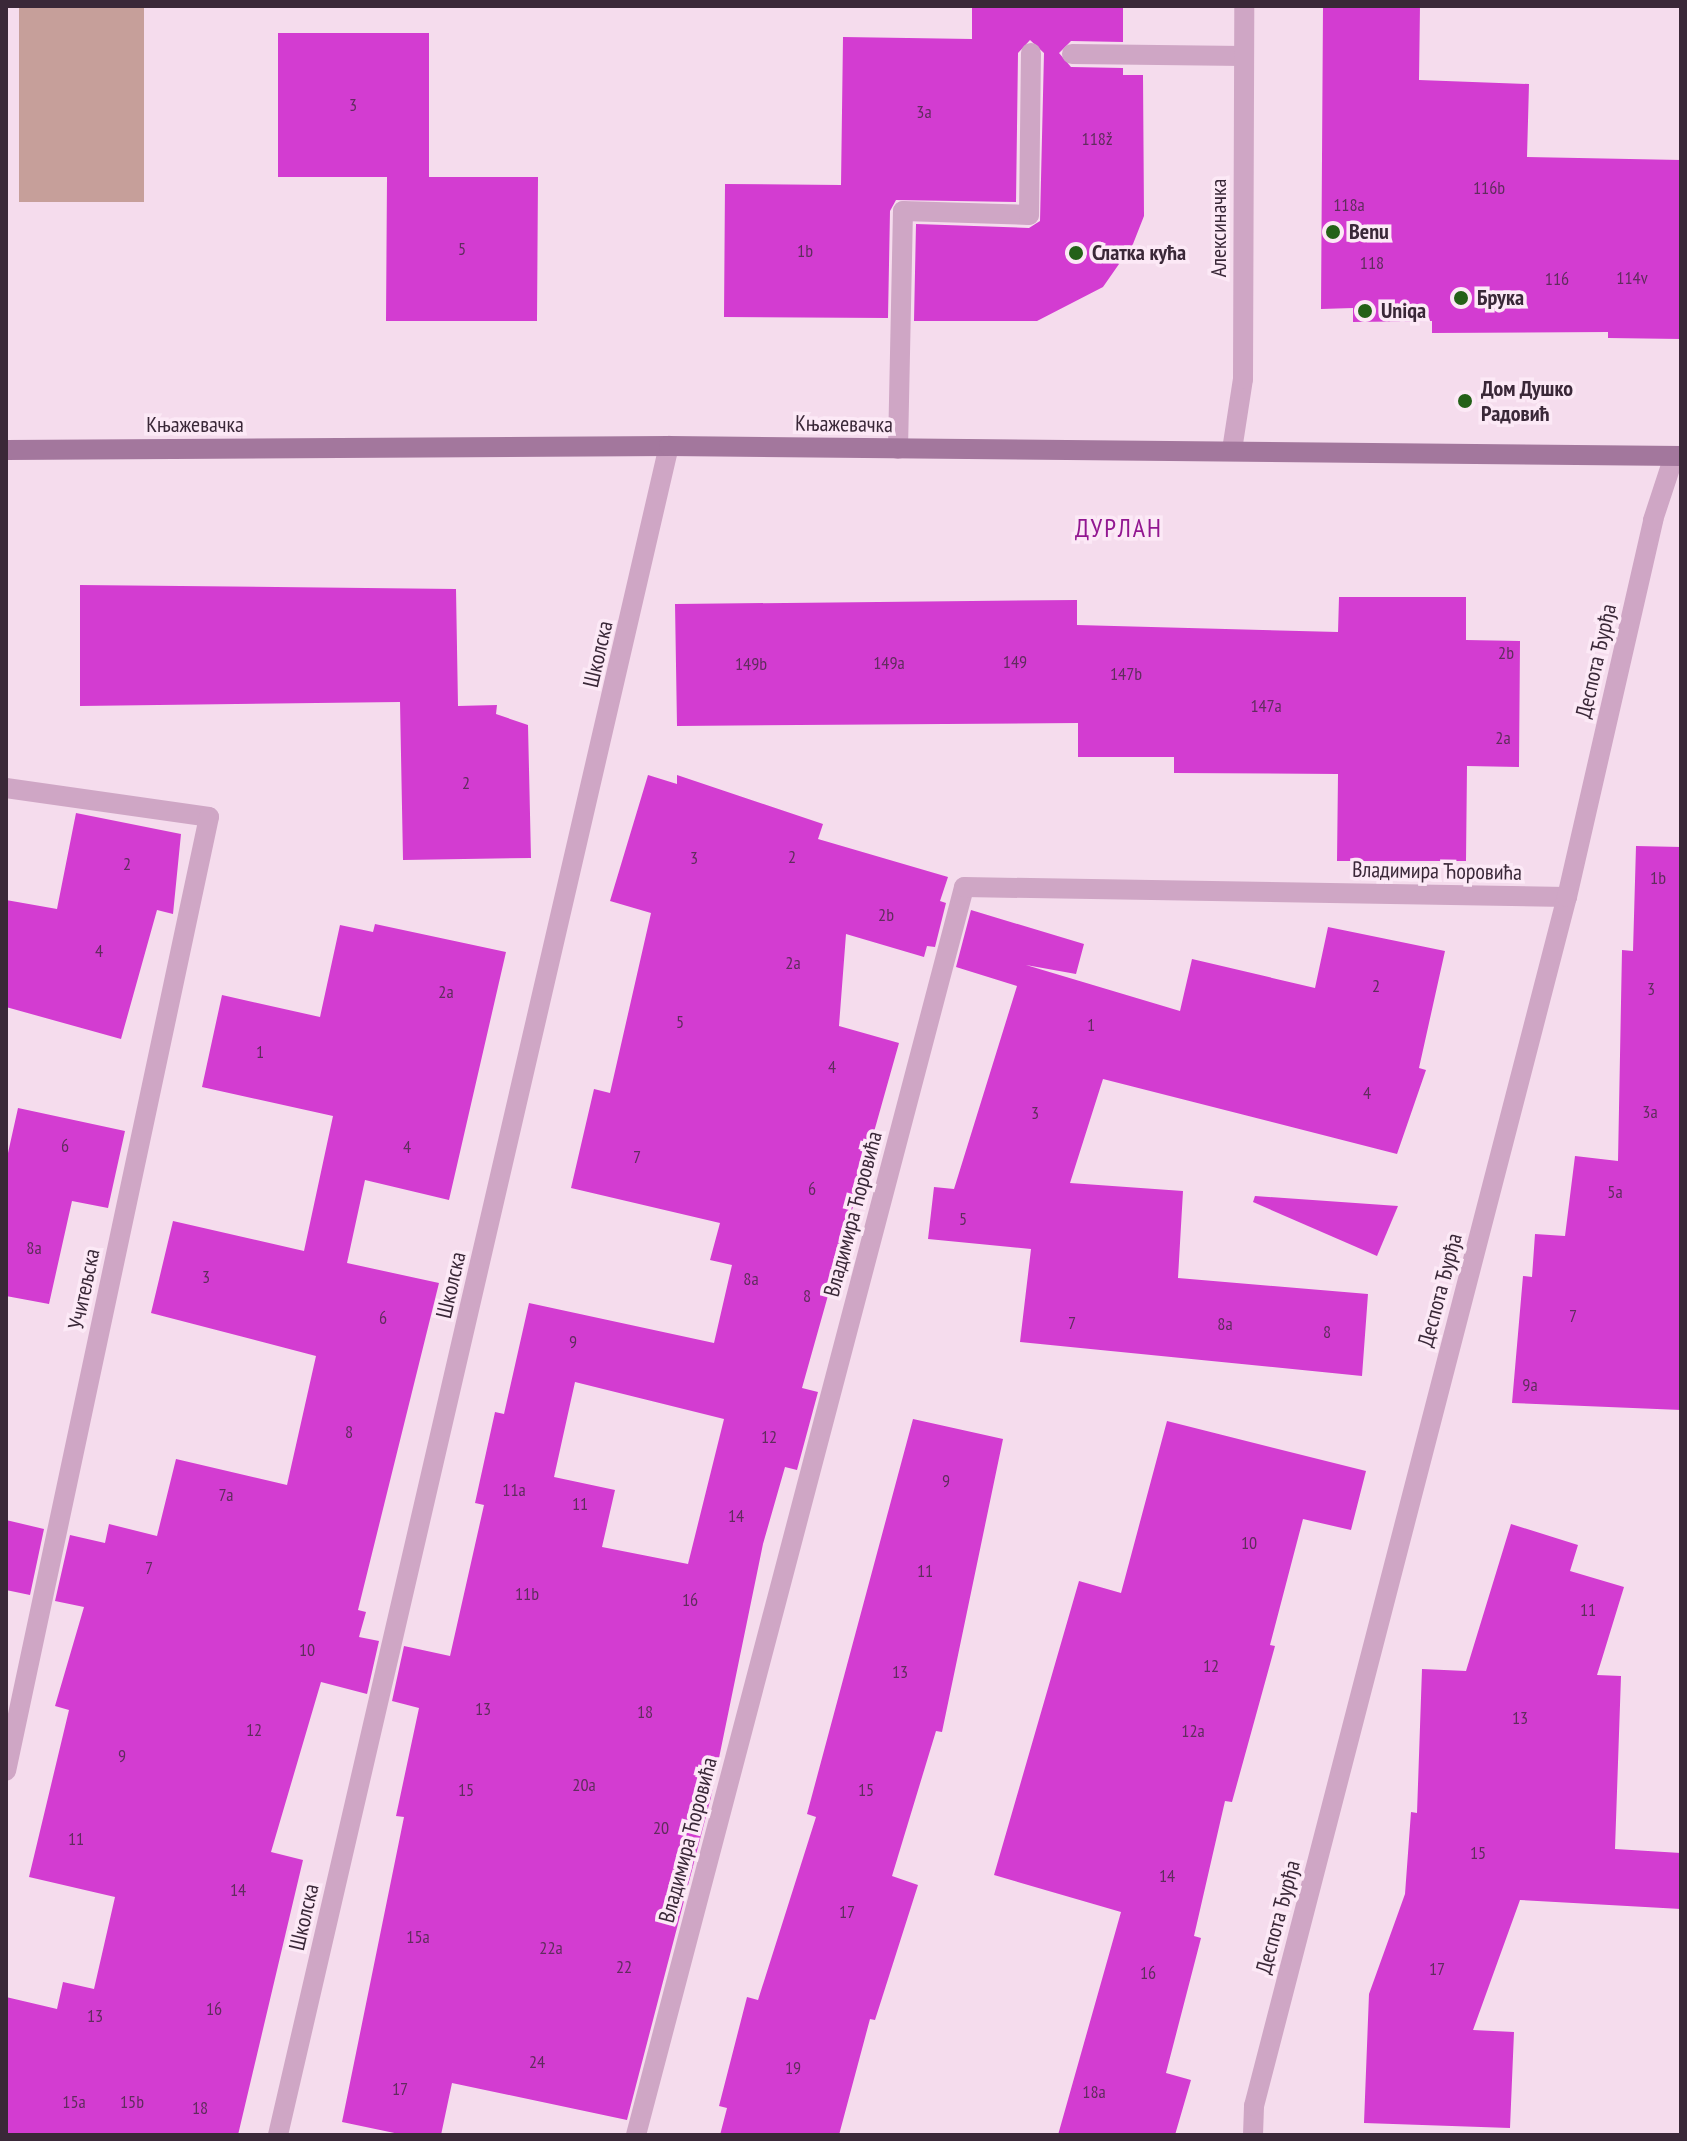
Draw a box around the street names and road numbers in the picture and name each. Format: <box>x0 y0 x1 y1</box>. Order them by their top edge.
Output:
street label: Алексиначка <box>1206 179 1232 277</box>
street label: Књажевачка <box>795 410 893 438</box>
street label: Књажевачка <box>146 412 244 438</box>
street label: Деспота Ђурђа <box>1570 601 1622 721</box>
street label: Школска <box>578 618 618 690</box>
street label: Владимира Ћоровића <box>1351 856 1523 886</box>
street label: Владимира Ћоровића <box>818 1128 888 1300</box>
street label: Деспота Ђурђа <box>1412 1230 1468 1350</box>
street label: Учитељска <box>63 1246 105 1332</box>
street label: Школска <box>431 1249 471 1321</box>
street label: Владимира Ћоровића <box>653 1754 723 1926</box>
street label: Деспота Ђурђа <box>1250 1857 1306 1977</box>
street label: Школска <box>284 1881 324 1953</box>

